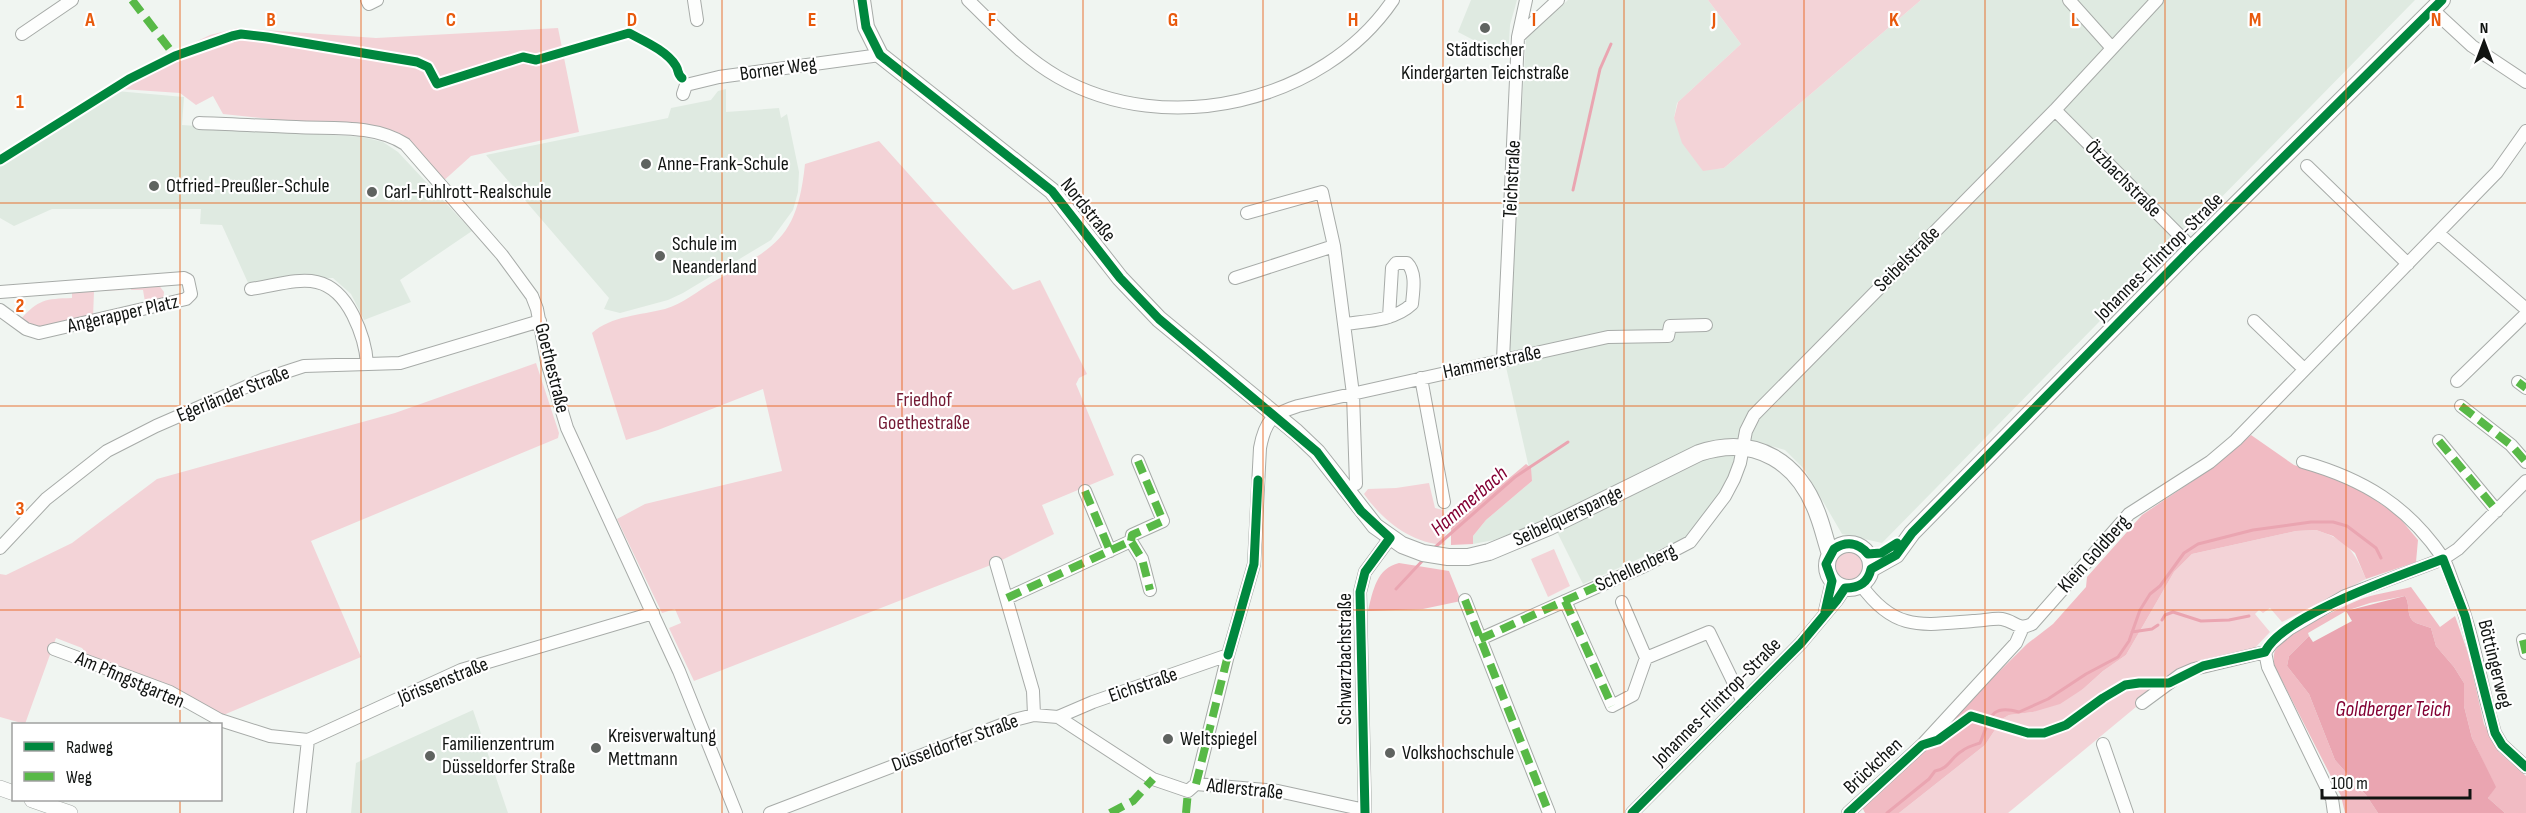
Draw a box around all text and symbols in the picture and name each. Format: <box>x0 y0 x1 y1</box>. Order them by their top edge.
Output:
text: A <box>84 8 95 32</box>
text: B <box>266 8 276 32</box>
text: C <box>446 8 456 32</box>
text: D <box>627 8 637 32</box>
text: E <box>808 8 816 32</box>
text: F <box>988 8 996 32</box>
text: G <box>1168 8 1178 32</box>
text: H <box>1348 8 1358 32</box>
text: I <box>1532 8 1536 32</box>
text: J <box>1711 8 1716 32</box>
text: K <box>1889 8 1899 32</box>
text: L <box>2071 8 2079 32</box>
text: M <box>2249 8 2261 32</box>
text: N <box>2431 8 2441 32</box>
north arrow <box>2454 12 2514 72</box>
text: N <box>2480 19 2488 38</box>
marker: Städtischer Kindergarten Teichstraße <box>1478 21 1492 35</box>
place label: Städtischer Kindergarten Teichstraße <box>1401 38 1569 85</box>
street label: Borner Weg <box>738 52 818 86</box>
text: 1 <box>16 90 24 114</box>
street label: Ötzbachstraße <box>2080 136 2166 222</box>
street label: Teichstraße <box>1498 139 1526 219</box>
place label: Anne-Frank-Schule <box>657 152 789 176</box>
marker: Anne-Frank-Schule <box>639 157 653 171</box>
street label: Nordstraße <box>1055 173 1121 247</box>
place label: Otfried-Preußler-Schule <box>166 174 329 198</box>
marker: Otfried-Preußler-Schule <box>147 179 161 193</box>
place label: Carl-Fuhlrott-Realschule <box>384 180 552 204</box>
marker: Carl-Fuhlrott-Realschule <box>365 185 379 199</box>
street label: Johannes-Flintrop-Straße <box>2089 188 2228 327</box>
street label: Seibelstraße <box>1869 221 1945 297</box>
place label: Schule im Neanderland <box>672 232 757 279</box>
marker: Schule im Neanderland <box>653 249 667 263</box>
street label: Angerapper Platz <box>64 290 181 339</box>
text: 2 <box>16 294 24 318</box>
street label: Goethestraße <box>529 321 575 415</box>
street label: Hammerstraße <box>1441 340 1543 384</box>
street label: Egerländer Straße <box>173 361 293 427</box>
park label: Friedhof Goethestraße <box>878 388 970 435</box>
water label: Hammerbach <box>1426 461 1513 541</box>
street label: Seibelquerspange <box>1509 480 1627 552</box>
text: 3 <box>16 497 25 521</box>
street label: Klein Goldberg <box>2053 510 2135 598</box>
street label: Schellenberg <box>1592 539 1680 597</box>
street label: Schwarzbachstraße <box>1333 593 1357 725</box>
street label: Böttingerweg <box>2472 617 2518 711</box>
street label: Johannes-Flintrop-Straße <box>1647 633 1786 772</box>
street label: Am Pfingstgarten <box>71 646 188 714</box>
street label: Jörissenstraße <box>393 652 492 710</box>
street label: Eichstraße <box>1105 662 1181 708</box>
water label: Goldberger Teich <box>2335 697 2451 722</box>
street label: Düsseldorfer Straße <box>888 709 1022 777</box>
legend <box>12 723 222 801</box>
place label: Kreisverwaltung Mettmann <box>608 724 716 771</box>
place label: Weltspiegel <box>1180 727 1257 751</box>
place label: Familienzentrum Düsseldorfer Straße <box>442 732 575 779</box>
marker: Weltspiegel <box>1161 732 1175 746</box>
street label: Brückchen <box>1839 733 1907 799</box>
text: Radweg <box>66 737 113 758</box>
marker: Kreisverwaltung Mettmann <box>589 741 603 755</box>
place label: Volkshochschule <box>1402 741 1514 765</box>
marker: Volkshochschule <box>1383 746 1397 760</box>
marker: Familienzentrum Düsseldorfer Straße <box>423 749 437 763</box>
scale bar <box>2322 762 2470 800</box>
text: Weg <box>66 767 92 788</box>
street label: Adlerstraße <box>1205 773 1284 805</box>
text: 100 m <box>2331 773 2368 794</box>

